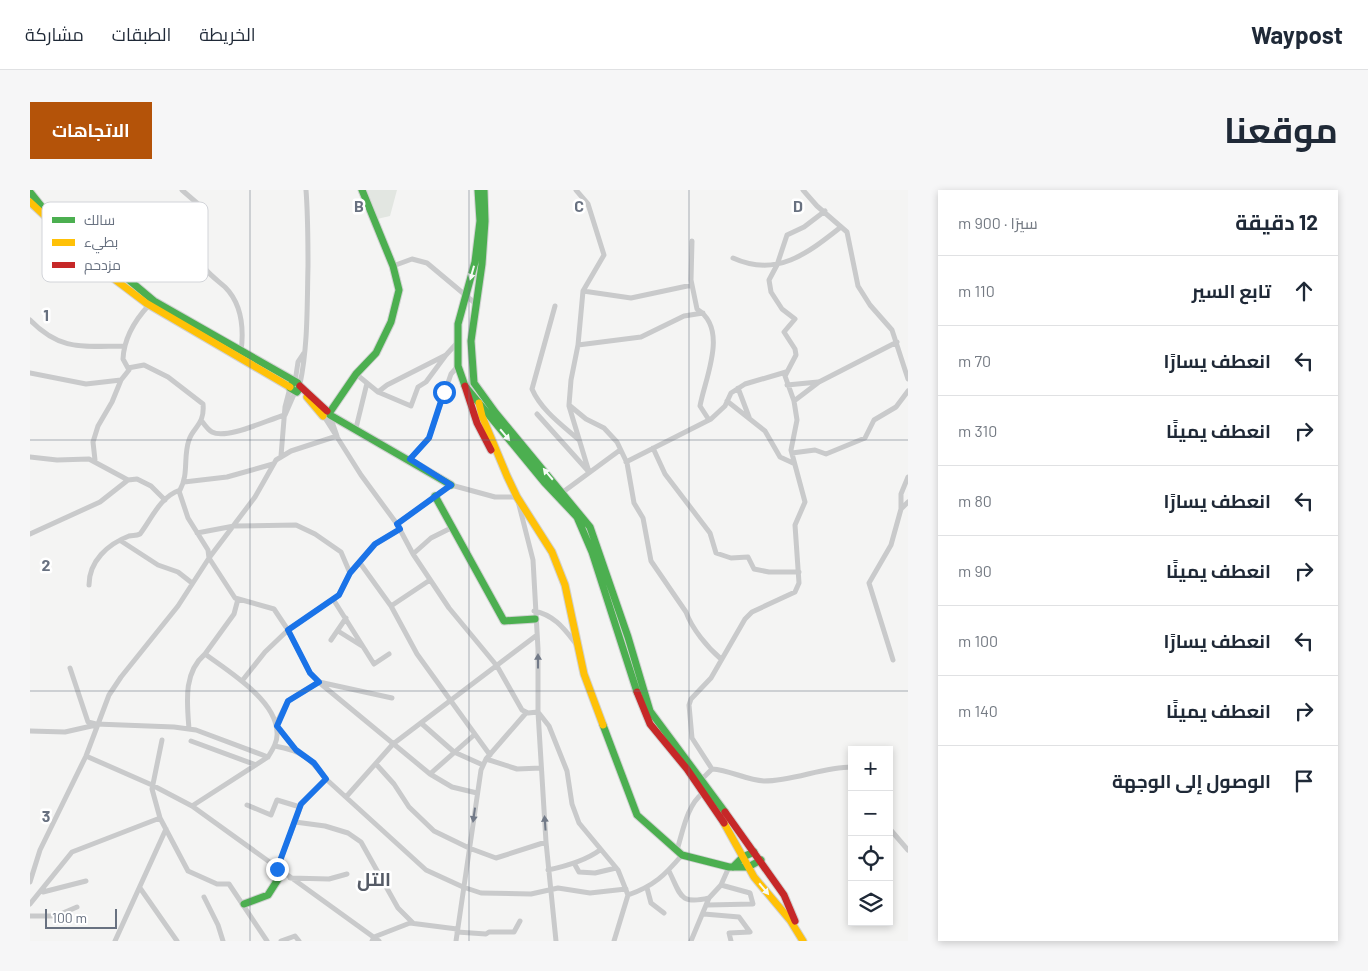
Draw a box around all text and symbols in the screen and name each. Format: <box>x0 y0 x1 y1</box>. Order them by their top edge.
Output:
text: Waypost <box>1251 20 1343 49</box>
text: مشاركة <box>25 23 84 45</box>
text: الطبقات <box>112 23 171 45</box>
text: الخريطة <box>199 23 256 45</box>
button: الاتجاهات <box>30 102 152 159</box>
text: موقعنا <box>1224 108 1338 150</box>
text: B <box>354 196 364 215</box>
text: C <box>574 196 584 215</box>
text: D <box>793 196 803 215</box>
legend <box>42 202 208 282</box>
text: 12 دقيقة <box>1235 209 1318 234</box>
text: سالك <box>84 211 115 228</box>
text: سيرًا · 900 m <box>958 213 1038 232</box>
text: بطيء <box>84 233 118 254</box>
text: مزدحم <box>84 256 121 275</box>
one-way arrow <box>467 266 475 281</box>
icon: ahead <box>1290 277 1318 305</box>
text: تابع السير <box>1192 279 1271 302</box>
text: 110 m <box>958 281 995 300</box>
text: 1 <box>43 305 49 324</box>
icon: left <box>1290 347 1318 375</box>
text: انعطف يسارًا <box>1164 349 1271 372</box>
text: 70 m <box>958 351 991 370</box>
route start <box>433 381 456 404</box>
icon: right <box>1290 417 1318 445</box>
text: انعطف يمينًا <box>1166 419 1271 442</box>
text: 310 m <box>958 421 997 440</box>
one-way arrow <box>500 429 511 442</box>
one-way arrow <box>542 469 554 481</box>
icon: left <box>1290 487 1318 515</box>
text: انعطف يسارًا <box>1164 489 1271 512</box>
text: 80 m <box>958 491 992 510</box>
text: 2 <box>42 555 51 574</box>
icon: right <box>1290 557 1318 585</box>
text: انعطف يمينًا <box>1166 559 1271 582</box>
text: 90 m <box>958 561 992 580</box>
icon: left <box>1290 627 1318 655</box>
text: انعطف يسارًا <box>1164 629 1271 652</box>
text: 100 m <box>958 631 998 650</box>
one-way arrow <box>534 652 542 668</box>
icon: right <box>1290 697 1318 725</box>
text: انعطف يمينًا <box>1166 699 1271 722</box>
text: 140 m <box>958 701 998 720</box>
map controls <box>848 746 893 926</box>
button: + <box>848 746 893 791</box>
icon: arrive <box>1290 767 1318 795</box>
text: الوصول إلى الوجهة <box>1112 769 1271 792</box>
button: − <box>848 791 893 836</box>
text: 3 <box>42 806 50 825</box>
one-way arrow <box>470 807 478 823</box>
one-way arrow <box>540 815 548 831</box>
button: locate <box>848 836 893 881</box>
route end <box>266 858 289 881</box>
district label: التل <box>357 867 391 891</box>
button: layers <box>848 881 893 926</box>
one-way arrow <box>759 882 770 895</box>
scale bar <box>45 906 118 929</box>
text: 100 m <box>52 909 87 926</box>

